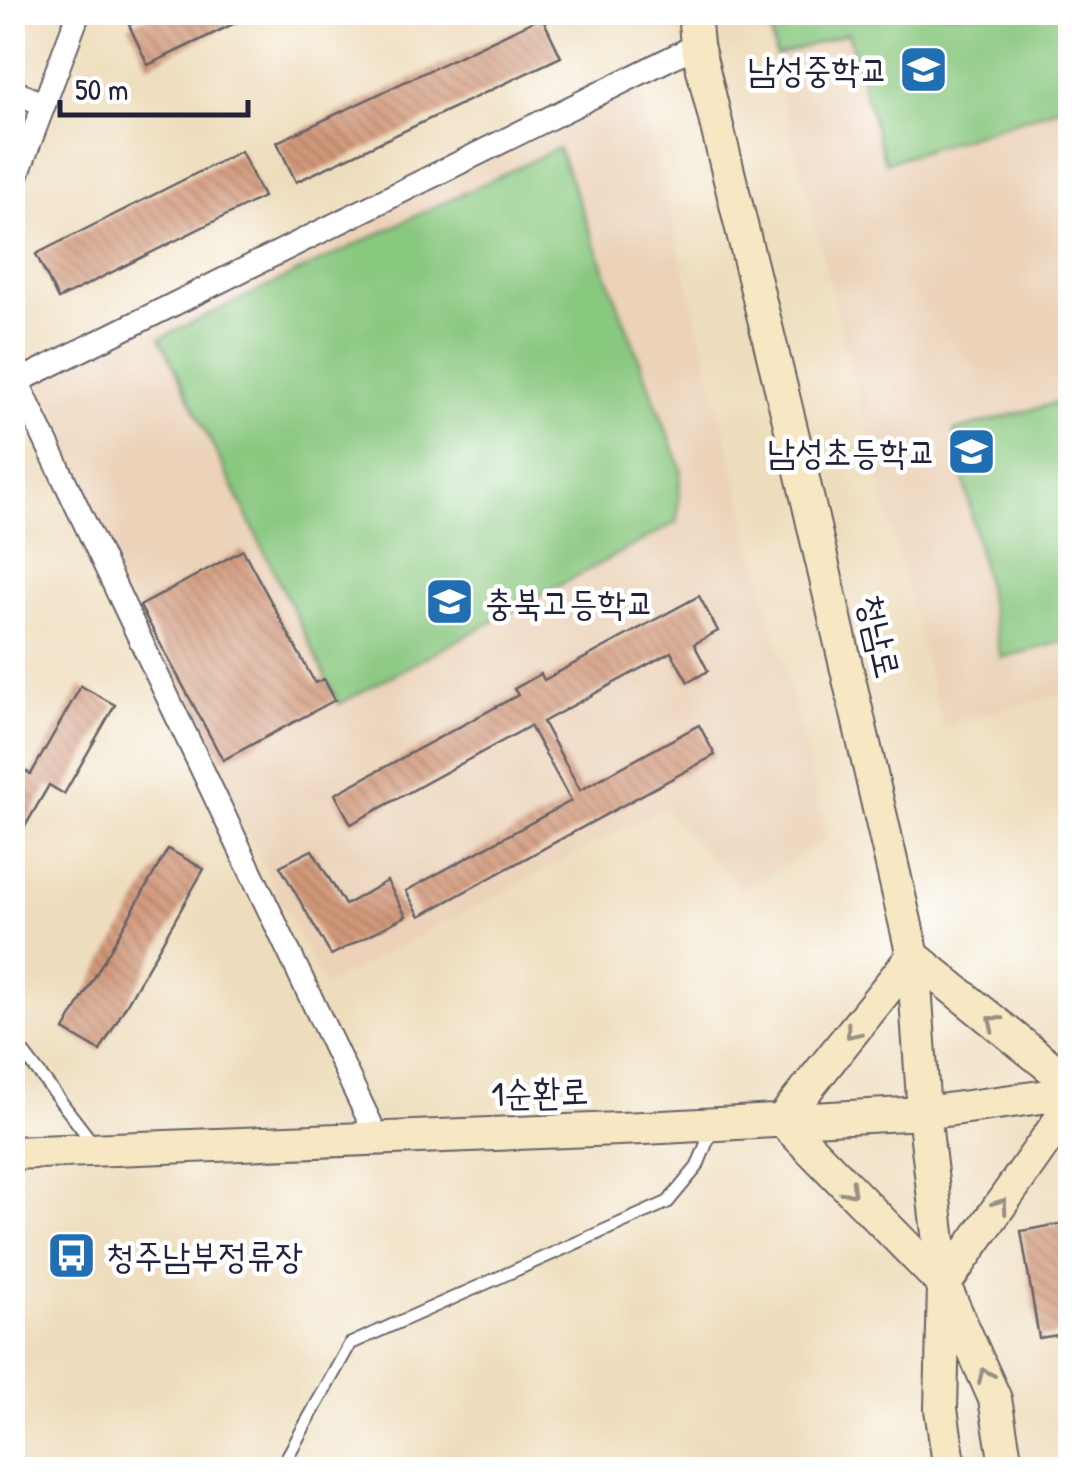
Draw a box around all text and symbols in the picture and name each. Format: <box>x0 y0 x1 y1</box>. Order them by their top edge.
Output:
school or university icon: 남성중학교 <box>897 43 949 95</box>
place label: 남성중학교 <box>747 46 888 93</box>
scale bar <box>60 55 248 117</box>
text: 50 m <box>75 69 128 109</box>
school or university icon: 남성초등학교 <box>945 425 997 477</box>
place label: 남성초등학교 <box>767 428 936 475</box>
school or university icon: 충북고등학교 <box>424 576 476 628</box>
place label: 충북고등학교 <box>485 579 654 626</box>
street label: 청남로 <box>848 590 912 682</box>
one-way arrow <box>988 1016 1006 1034</box>
one-way arrow <box>846 1021 864 1039</box>
street label: 1순환로 <box>491 1067 589 1117</box>
one-way arrow <box>839 1178 857 1196</box>
one-way arrow <box>988 1198 1007 1217</box>
bus stop icon: 청주남부정류장 <box>45 1229 97 1281</box>
place label: 청주남부정류장 <box>106 1232 303 1279</box>
one-way arrow <box>977 1367 997 1385</box>

